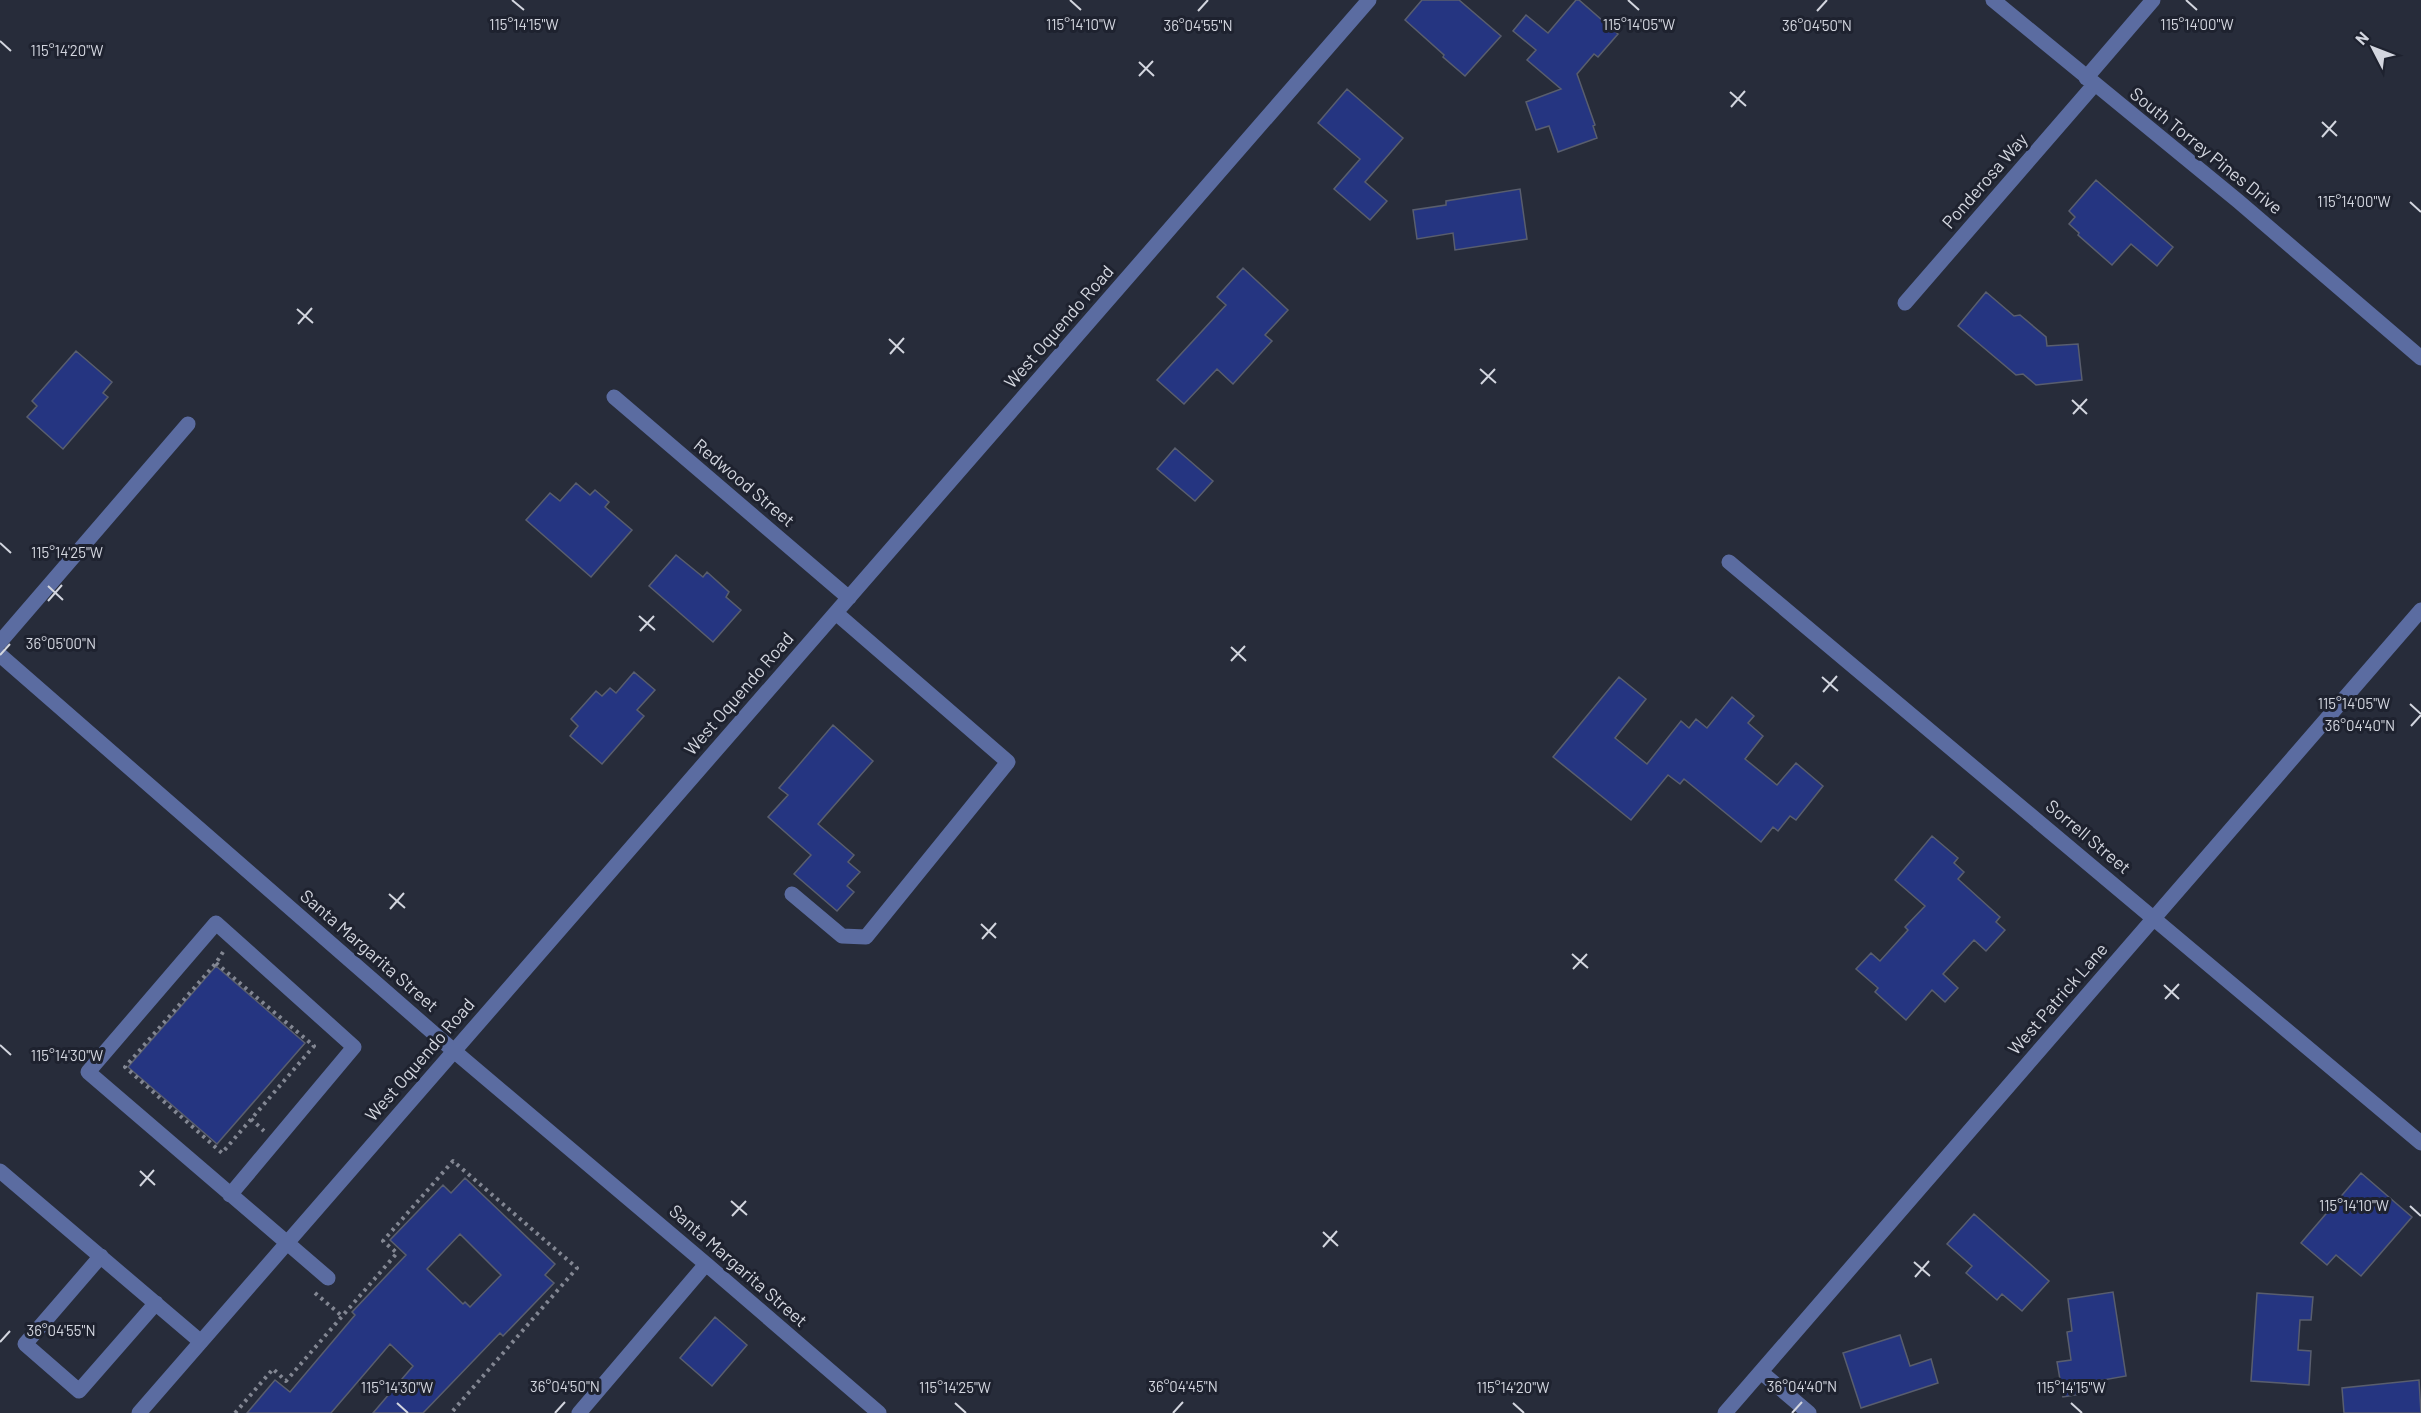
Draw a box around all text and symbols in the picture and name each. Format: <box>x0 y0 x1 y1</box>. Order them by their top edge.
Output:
text: 115°14'15"W <box>489 15 559 33</box>
text: 115°14'10"W <box>1046 15 1116 33</box>
text: 115°14'05"W <box>1603 15 1675 33</box>
text: 115°14'00"W <box>2160 15 2234 33</box>
text: 36°04'55"N <box>1163 16 1233 34</box>
text: 36°04'50"N <box>1782 16 1852 34</box>
north arrow <box>2343 18 2403 78</box>
text: N <box>2351 27 2372 48</box>
text: 115°14'20"W <box>31 41 103 59</box>
street label: South Torrey Pines Drive <box>2126 82 2287 218</box>
street label: Ponderosa Way <box>1937 128 2032 233</box>
text: 115°14'00"W <box>2317 192 2391 210</box>
street label: West Oquendo Road <box>999 260 1118 392</box>
street label: Redwood Street <box>690 434 800 531</box>
text: 115°14'25"W <box>31 543 103 561</box>
street label: West Oquendo Road <box>679 627 798 759</box>
text: 36°05'00"N <box>26 634 96 652</box>
text: 115°14'05"W <box>2318 694 2390 712</box>
text: 36°04'40"N <box>2325 716 2395 734</box>
street label: Sorrell Street <box>2042 794 2136 878</box>
street label: Santa Margarita Street <box>296 884 443 1016</box>
street label: West Patrick Lane <box>2003 938 2112 1059</box>
street label: West Oquendo Road <box>360 993 479 1125</box>
text: 115°14'30"W <box>31 1046 103 1064</box>
text: 115°14'10"W <box>2319 1196 2389 1214</box>
street label: Santa Margarita Street <box>665 1199 812 1331</box>
text: 36°04'55"N <box>26 1321 96 1339</box>
text: 36°04'50"N <box>530 1377 600 1395</box>
text: 36°04'45"N <box>1148 1377 1218 1395</box>
text: 36°04'40"N <box>1767 1377 1837 1395</box>
text: 115°14'30"W <box>361 1378 433 1396</box>
text: 115°14'25"W <box>919 1378 991 1396</box>
text: 115°14'20"W <box>1477 1378 1549 1396</box>
text: 115°14'15"W <box>2036 1378 2106 1396</box>

